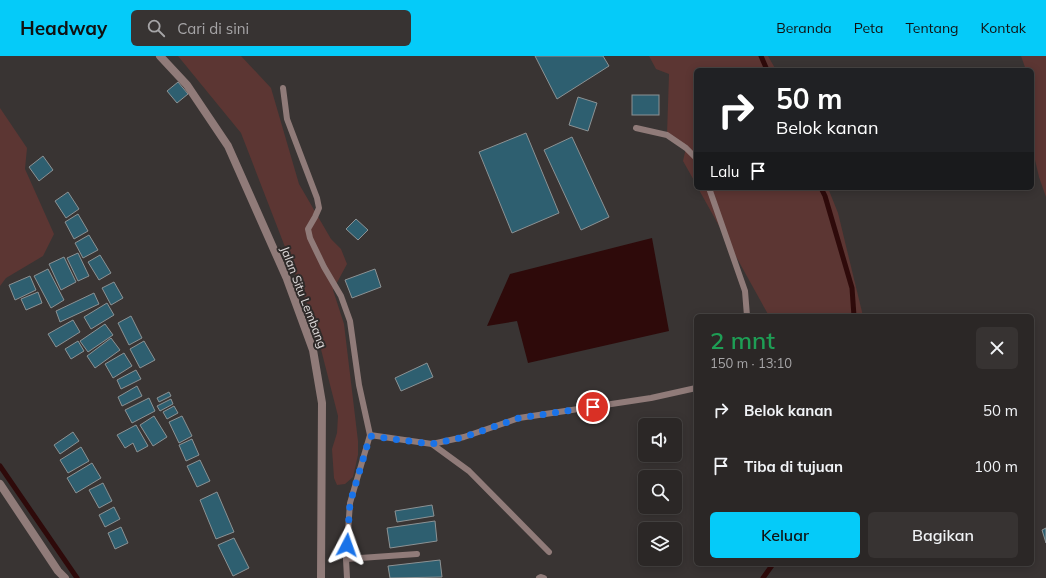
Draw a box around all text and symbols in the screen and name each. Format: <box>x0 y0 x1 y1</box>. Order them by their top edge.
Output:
search box <box>131 10 411 46</box>
text: Headway <box>20 16 107 40</box>
icon: search <box>145 17 167 39</box>
text: Cari di sini <box>177 19 249 38</box>
text: Beranda <box>776 19 832 37</box>
text: Peta <box>854 19 883 37</box>
text: Tentang <box>905 19 959 37</box>
text: Kontak <box>981 19 1026 37</box>
text: 50 m <box>776 81 842 116</box>
icon: right <box>710 84 762 136</box>
text: Belok kanan <box>776 116 878 139</box>
icon: arrive <box>747 160 769 182</box>
text: Lalu <box>710 162 739 181</box>
street label: Jalan Situ Lembang <box>278 244 330 350</box>
text: 2 mnt <box>710 325 775 355</box>
button: close <box>976 327 1018 369</box>
text: 150 m · 13:10 <box>710 355 792 371</box>
pin <box>576 390 610 424</box>
icon: arrive <box>582 396 604 418</box>
icon: right <box>710 399 732 421</box>
text: Belok kanan <box>744 401 833 420</box>
text: 50 m <box>983 401 1018 420</box>
map controls <box>638 418 682 566</box>
button: sound <box>638 418 682 462</box>
icon: arrive <box>710 455 732 477</box>
text: Tiba di tujuan <box>744 457 843 476</box>
text: 100 m <box>974 457 1018 476</box>
button: search <box>638 470 682 514</box>
button: Keluar <box>710 512 860 558</box>
button: Bagikan <box>868 512 1018 558</box>
button: layers <box>638 522 682 566</box>
position arrow <box>326 524 368 566</box>

